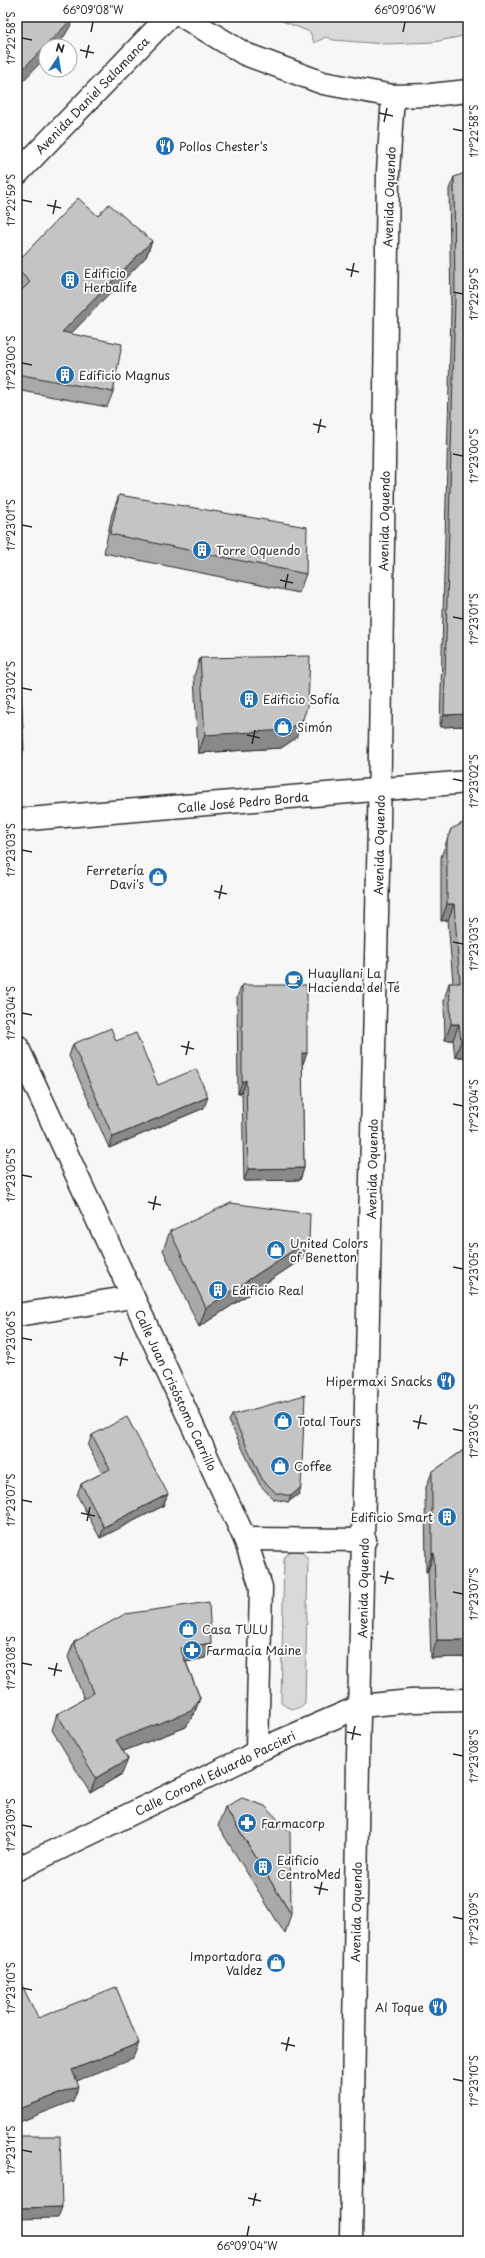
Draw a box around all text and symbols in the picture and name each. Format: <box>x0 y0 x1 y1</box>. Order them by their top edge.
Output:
text: 66°09'08"W <box>62 2 124 17</box>
text: 66°09'06"W <box>374 2 437 17</box>
text: 17°22'58"S <box>3 12 18 64</box>
street label: Avenida Daniel Salamanca <box>31 32 153 158</box>
north arrow <box>38 38 78 78</box>
text: N <box>54 39 66 57</box>
text: 17°22'58"S <box>466 105 481 157</box>
restaurant icon: Pollos Chester's <box>154 135 176 157</box>
place label: Pollos Chester's <box>179 137 268 155</box>
street label: Avenida Oquendo <box>378 146 400 248</box>
text: 17°22'59"S <box>3 174 18 226</box>
place label: Edificio Herbalife <box>84 264 137 296</box>
text: 17°22'59"S <box>466 268 481 320</box>
building icon: Edificio Herbalife <box>59 269 81 291</box>
text: 17°23'00"S <box>3 336 18 390</box>
building icon: Edificio Magnus <box>54 364 76 386</box>
place label: Edificio Magnus <box>79 366 171 384</box>
text: 17°23'00"S <box>466 429 481 483</box>
street label: Avenida Oquendo <box>374 470 394 571</box>
text: 17°23'01"S <box>3 499 18 551</box>
building icon: Torre Oquendo <box>191 539 213 561</box>
place label: Torre Oquendo <box>216 541 301 559</box>
text: 17°23'01"S <box>466 593 481 645</box>
text: 17°23'02"S <box>3 661 18 715</box>
building icon: Edificio Sofía <box>238 688 260 710</box>
place label: Edificio Sofía <box>263 690 340 708</box>
shop icon: Simón <box>272 716 294 738</box>
place label: Simón <box>297 718 332 736</box>
text: 17°23'02"S <box>466 754 481 808</box>
street label: Calle José Pedro Borda <box>177 787 310 817</box>
street label: Avenida Oquendo <box>369 794 389 895</box>
text: 17°23'03"S <box>3 823 18 877</box>
place label: Ferretería Davi's <box>86 861 145 893</box>
shop icon: Ferretería Davi's <box>147 866 169 888</box>
text: 17°23'03"S <box>466 917 481 971</box>
place label: Huayllani La Hacienda del Té <box>308 964 401 996</box>
cafe icon: Huayllani La Hacienda del Té <box>283 969 305 991</box>
text: 17°23'04"S <box>3 986 18 1040</box>
text: 17°23'04"S <box>466 1079 481 1133</box>
street label: Avenida Oquendo <box>362 1118 382 1219</box>
text: 17°23'05"S <box>3 1148 18 1202</box>
place label: United Colors of Benetton <box>290 1234 369 1266</box>
shop icon: United Colors of Benetton <box>265 1239 287 1261</box>
text: 17°23'05"S <box>466 1242 481 1296</box>
building icon: Edificio Real <box>207 1279 229 1301</box>
place label: Edificio Real <box>232 1281 304 1299</box>
street label: Calle Juan Crisóstomo Carrillo <box>131 1306 222 1474</box>
text: 17°23'06"S <box>3 1311 18 1365</box>
restaurant icon: Hipermaxi Snacks <box>435 1370 457 1392</box>
place label: Hipermaxi Snacks <box>326 1372 432 1390</box>
text: 17°23'06"S <box>466 1404 481 1458</box>
shop icon: Total Tours <box>272 1410 294 1432</box>
place label: Total Tours <box>297 1412 361 1430</box>
shop icon: Coffee <box>269 1455 291 1477</box>
place label: Coffee <box>294 1457 332 1475</box>
text: 17°23'07"S <box>3 1473 18 1527</box>
building icon: Edificio Smart <box>436 1506 458 1528</box>
place label: Edificio Smart <box>351 1508 433 1526</box>
street label: Avenida Oquendo <box>353 1537 373 1638</box>
text: 17°23'07"S <box>466 1567 481 1621</box>
shop icon: Casa TULU <box>177 1618 199 1640</box>
place label: Casa TULU <box>202 1620 268 1638</box>
text: 17°23'08"S <box>3 1636 18 1690</box>
pharmacy icon: Farmacia Maine <box>181 1639 203 1661</box>
place label: Farmacia Maine <box>206 1641 302 1659</box>
street label: Calle Coronel Eduardo Paccieri <box>132 1726 298 1820</box>
text: 17°23'08"S <box>466 1729 481 1783</box>
text: 17°23'09"S <box>3 1798 18 1852</box>
pharmacy icon: Farmacorp <box>236 1812 258 1834</box>
place label: Farmacorp <box>261 1814 325 1832</box>
place label: Edificio CentroMed <box>277 1851 341 1883</box>
building icon: Edificio CentroMed <box>252 1856 274 1878</box>
street label: Avenida Oquendo <box>346 1861 366 1962</box>
text: 17°23'09"S <box>466 1892 481 1946</box>
place label: Importadora Valdez <box>190 1947 263 1979</box>
shop icon: Importadora Valdez <box>265 1952 287 1974</box>
text: 17°23'10"S <box>3 1962 18 2014</box>
restaurant icon: Al Toque <box>427 1996 449 2018</box>
place label: Al Toque <box>375 1998 424 2016</box>
text: 17°23'10"S <box>466 2055 481 2107</box>
text: 17°23'11"S <box>3 2126 18 2174</box>
text: 66°09'04"W <box>216 2238 278 2253</box>

